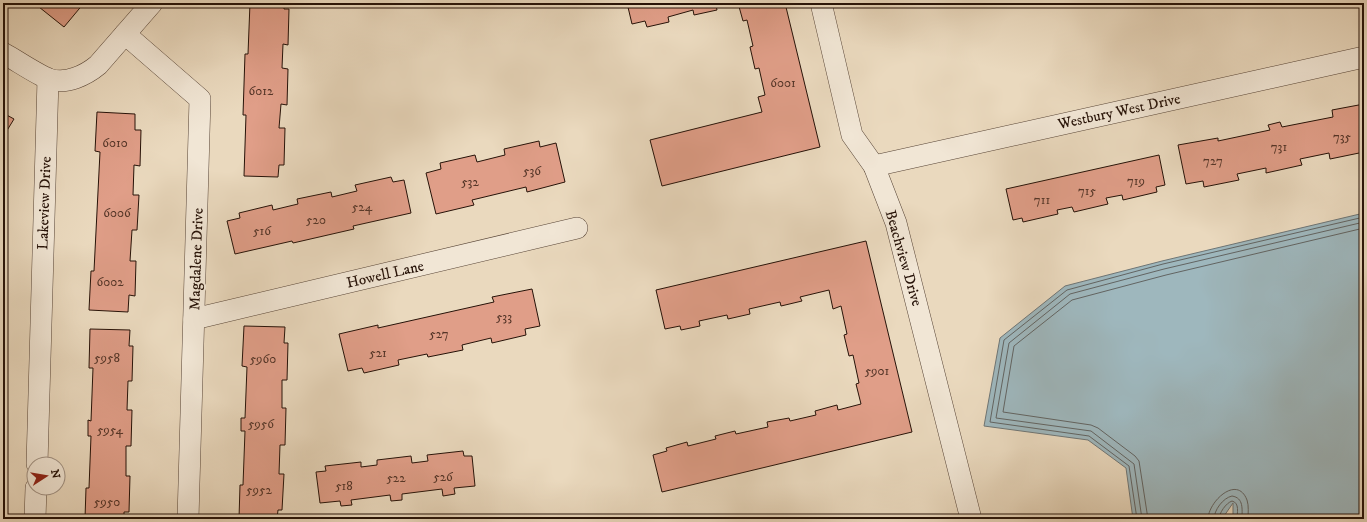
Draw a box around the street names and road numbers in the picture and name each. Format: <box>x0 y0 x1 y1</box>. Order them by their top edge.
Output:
street label: Westbury West Drive <box>1055 89 1182 134</box>
street label: Lakeview Drive <box>33 156 56 250</box>
street label: Magdalene Drive <box>185 207 208 311</box>
street label: Beachview Drive <box>881 208 926 308</box>
street label: Howell Lane <box>345 256 426 293</box>

